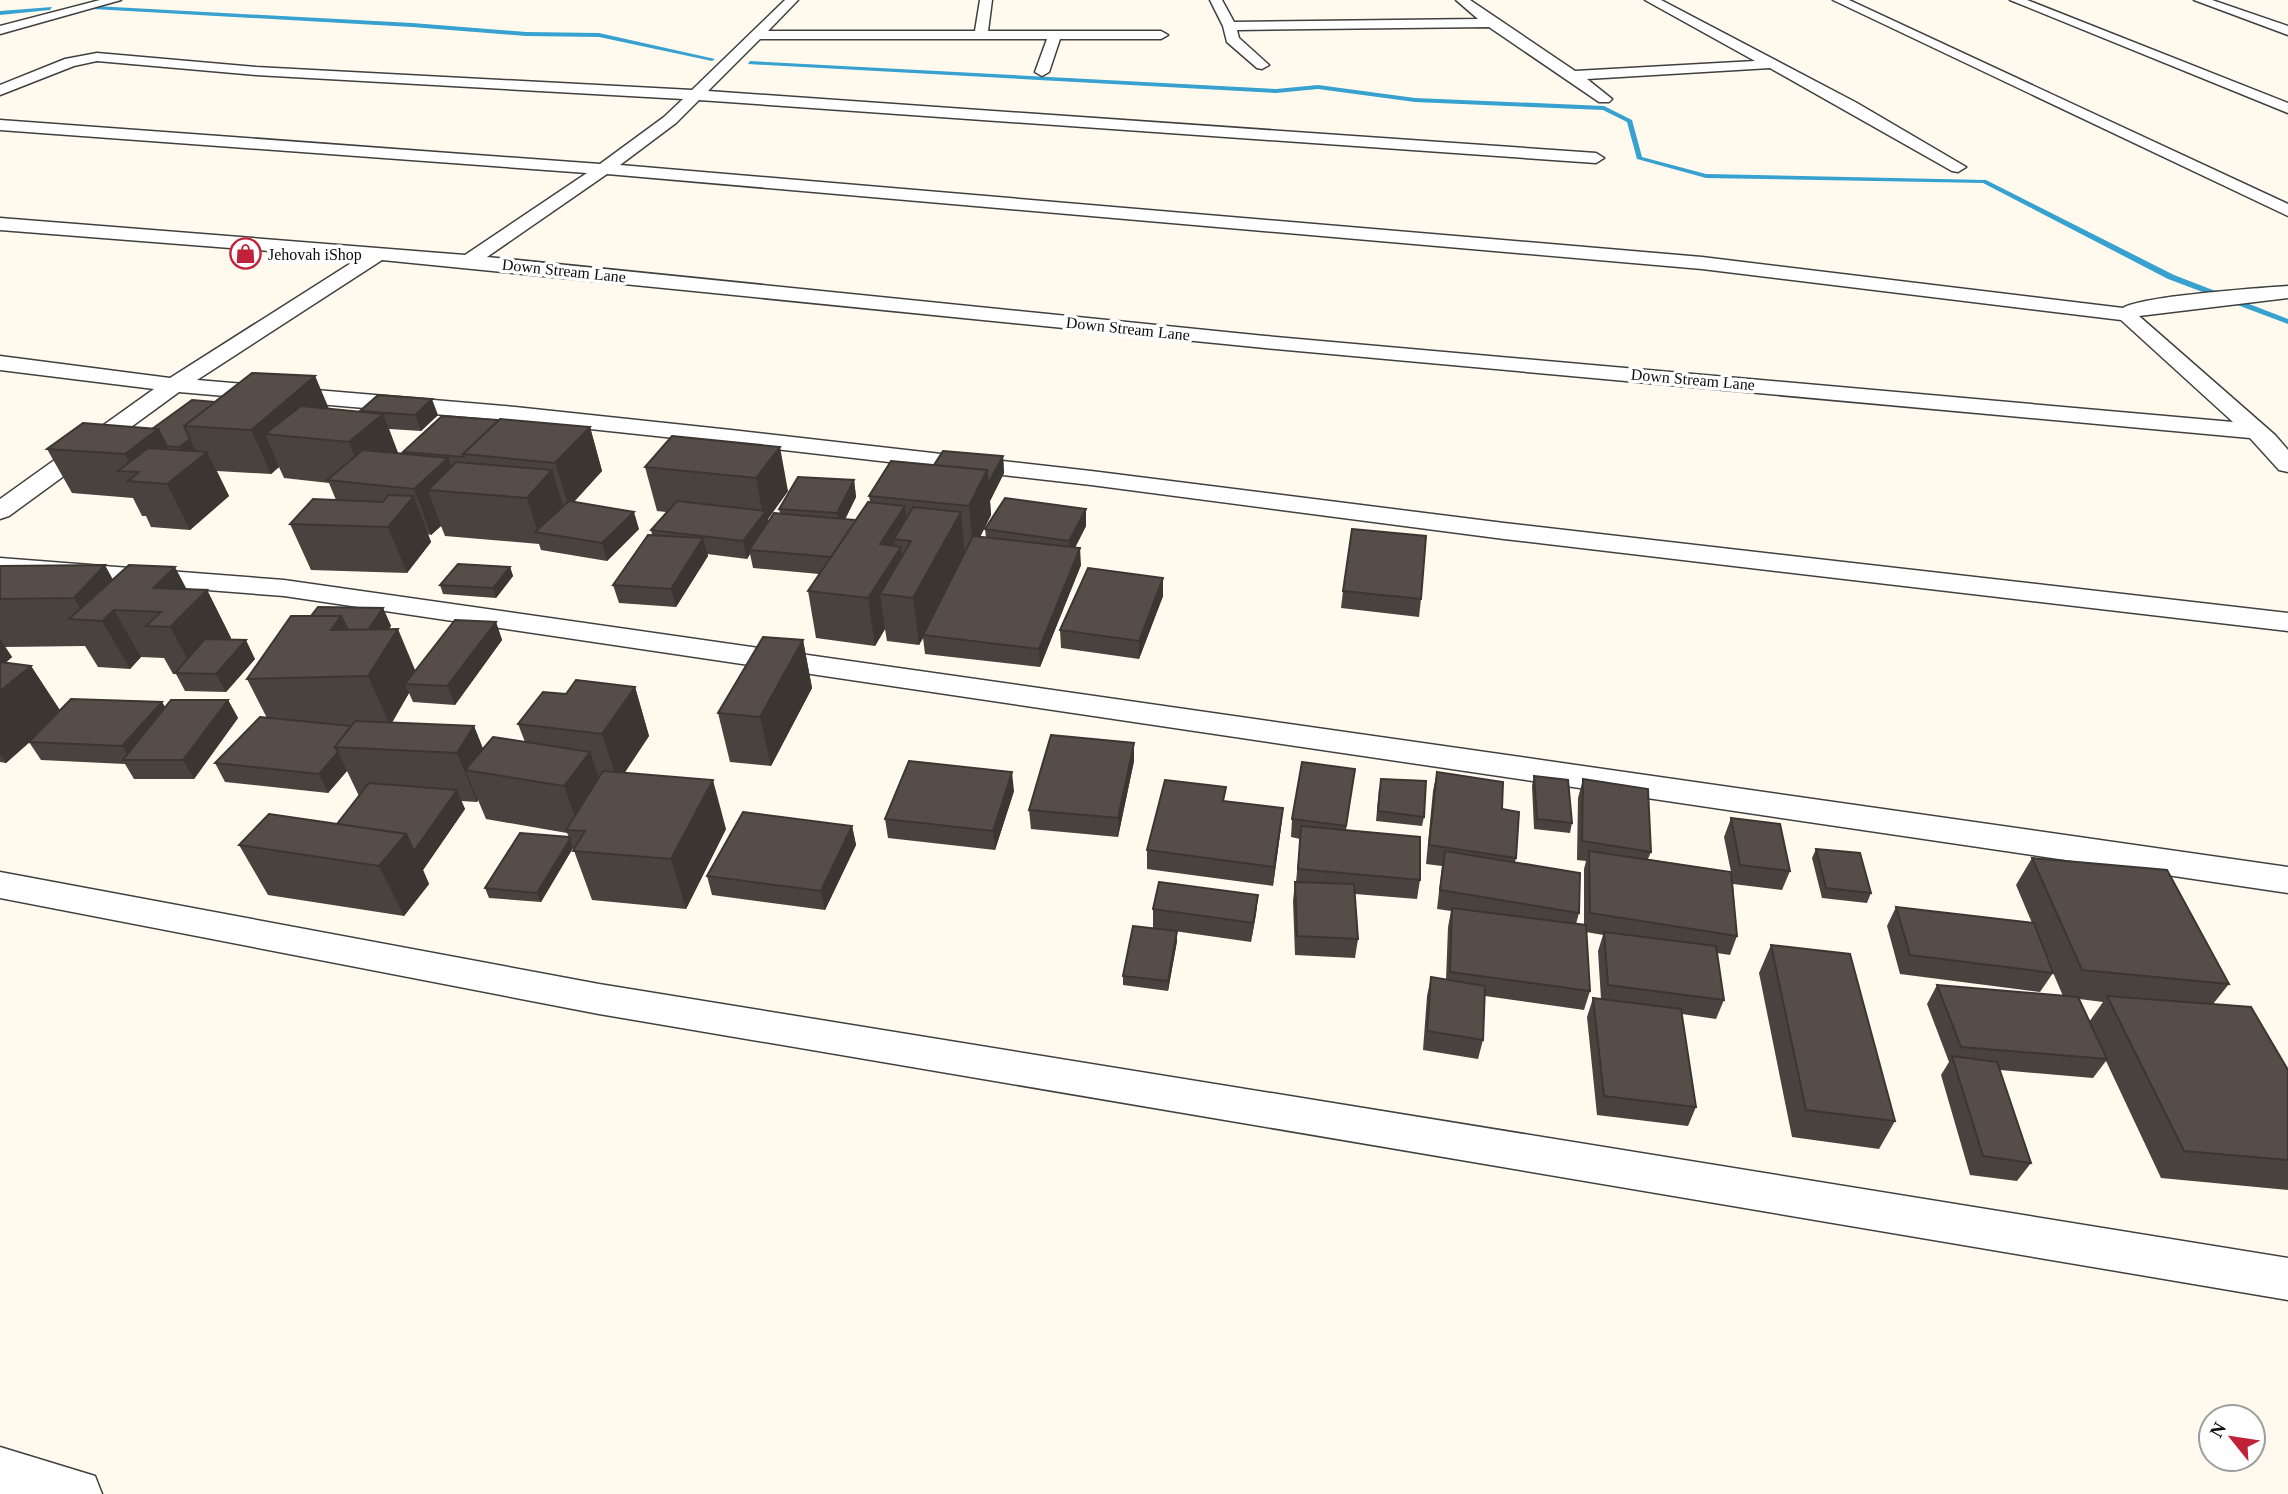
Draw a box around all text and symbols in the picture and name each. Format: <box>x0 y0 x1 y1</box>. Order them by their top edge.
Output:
shop icon: Jehovah iShop <box>228 237 262 271</box>
place label: Jehovah iShop <box>268 246 362 264</box>
street label: Down Stream Lane <box>501 256 627 285</box>
street label: Down Stream Lane <box>1065 314 1191 343</box>
street label: Down Stream Lane <box>1630 366 1756 393</box>
north arrow <box>2197 1403 2267 1473</box>
text: N <box>2205 1418 2230 1441</box>

